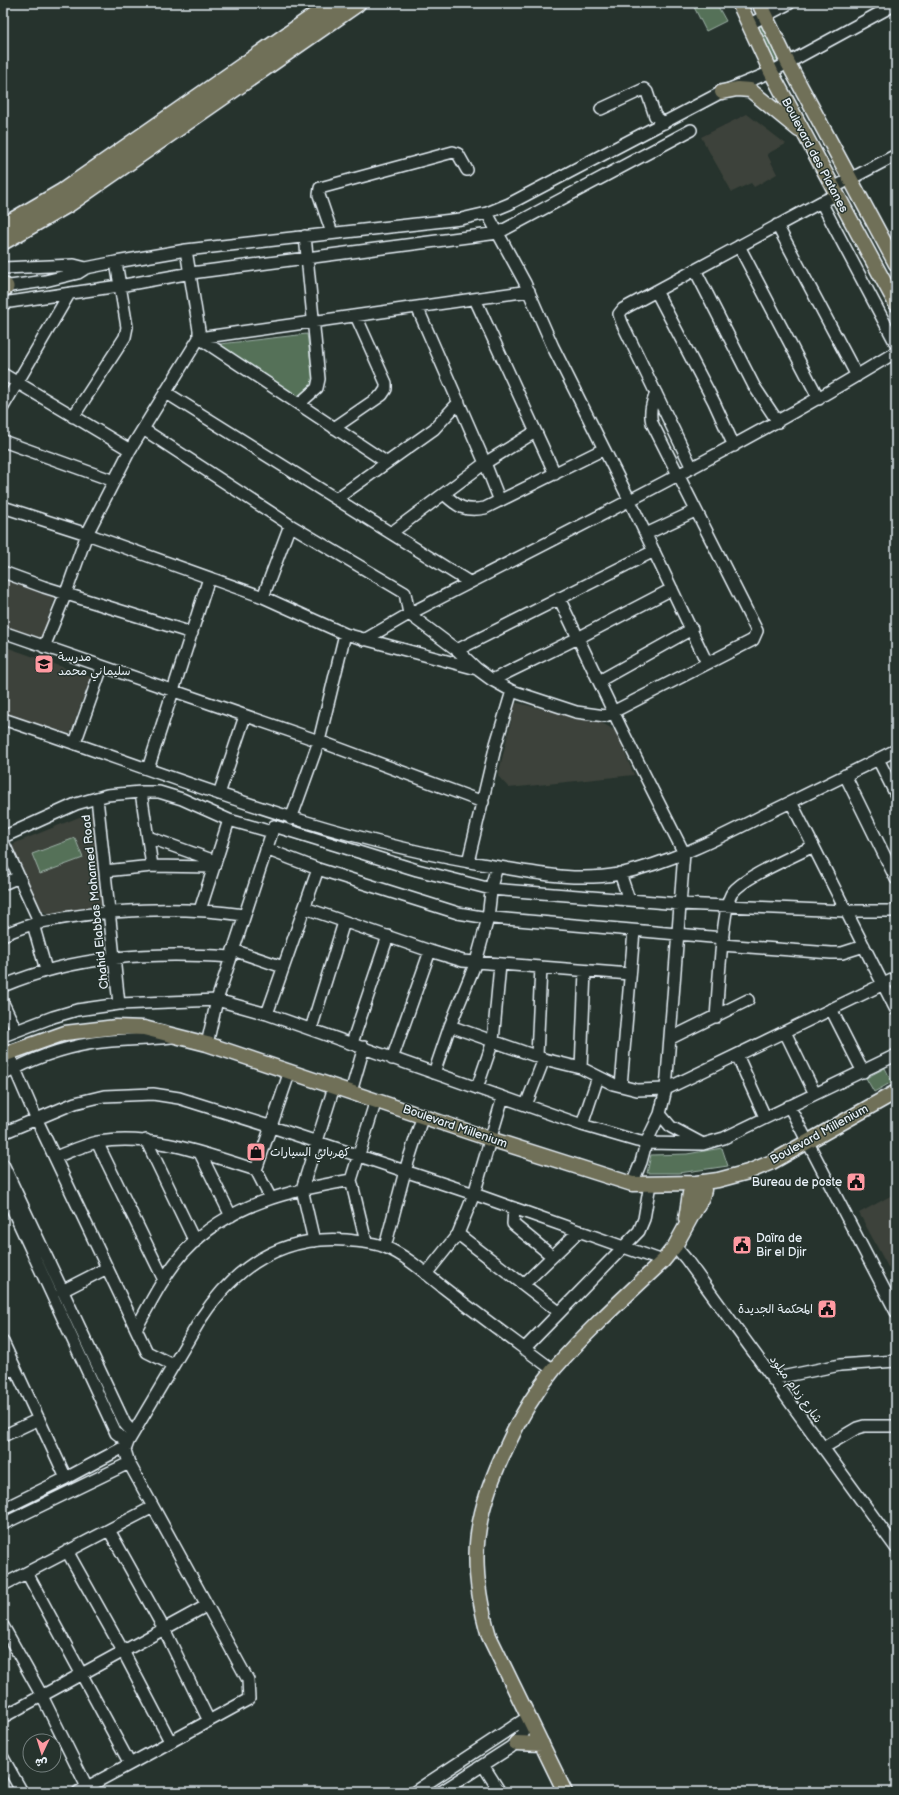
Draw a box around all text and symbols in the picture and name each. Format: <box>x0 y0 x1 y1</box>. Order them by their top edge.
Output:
street label: Boulevard des Platanes <box>778 95 851 215</box>
place label: مدرسة سليماني محمد <box>58 650 130 682</box>
school or university icon: مدرسة سليماني محمد <box>33 653 55 675</box>
street label: Chahid Elabbas Mohamed Road <box>79 814 112 990</box>
street label: Boulevard Millenium <box>768 1101 871 1168</box>
street label: Boulevard Millenium <box>401 1102 509 1151</box>
shop icon: كهربائي السيارات <box>245 1141 267 1163</box>
place label: كهربائي السيارات <box>270 1145 350 1163</box>
public building icon: Bureau de poste <box>845 1171 867 1193</box>
place label: Bureau de poste <box>752 1175 842 1190</box>
place label: Daïra de Bir el Djir <box>756 1231 807 1260</box>
public building icon: Daïra de Bir el Djir <box>731 1234 753 1256</box>
public building icon: المحكمة الجديدة <box>816 1298 838 1320</box>
place label: المحكمة الجديدة <box>738 1302 813 1317</box>
street label: شارع زدام ميلود <box>765 1353 825 1427</box>
north arrow <box>22 1733 62 1773</box>
text: ش <box>35 1756 48 1769</box>

